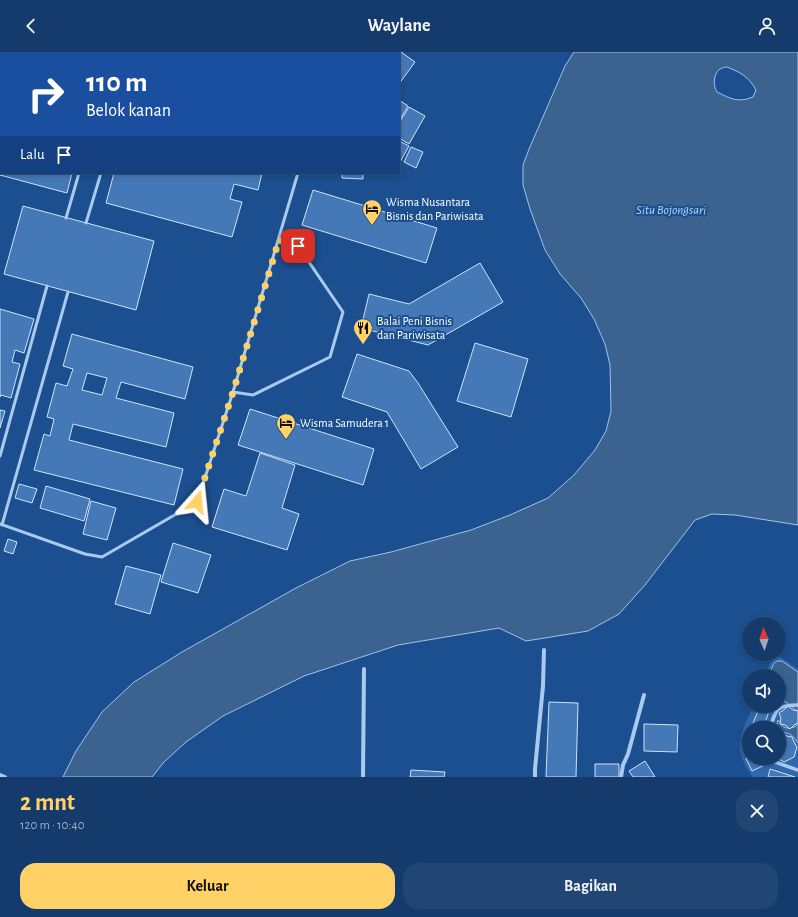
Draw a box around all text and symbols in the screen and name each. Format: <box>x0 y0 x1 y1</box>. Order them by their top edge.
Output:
icon: back <box>20 15 42 37</box>
icon: person <box>756 15 778 37</box>
text: Waylane <box>367 17 431 35</box>
icon: right <box>20 68 72 120</box>
text: 110 m <box>86 69 148 97</box>
text: Belok kanan <box>86 102 171 120</box>
icon: arrive <box>53 144 75 166</box>
text: Lalu <box>20 147 45 162</box>
place label: Wisma Nusantara Bisnis dan Pariwisata <box>386 196 484 222</box>
hotel icon: Wisma Nusantara Bisnis dan Pariwisata <box>361 198 383 226</box>
water label: Situ Bojongsari <box>636 204 706 217</box>
pin <box>281 229 315 263</box>
icon: arrive <box>287 235 309 257</box>
place label: Balai Peni Bisnis dan Pariwisata <box>377 315 452 341</box>
restaurant icon: Balai Peni Bisnis dan Pariwisata <box>352 317 374 345</box>
hotel icon: Wisma Samudera 1 <box>275 412 297 440</box>
place label: Wisma Samudera 1 <box>300 417 389 429</box>
position arrow <box>176 481 218 523</box>
north arrow <box>742 617 786 661</box>
map controls <box>742 617 786 765</box>
button: sound <box>742 669 786 713</box>
button: search <box>742 721 786 765</box>
button: close <box>736 790 778 832</box>
text: 2 mnt <box>20 791 75 815</box>
text: 120 m · 10:40 <box>20 819 85 832</box>
button: Keluar <box>20 863 395 909</box>
button: Bagikan <box>403 863 778 909</box>

